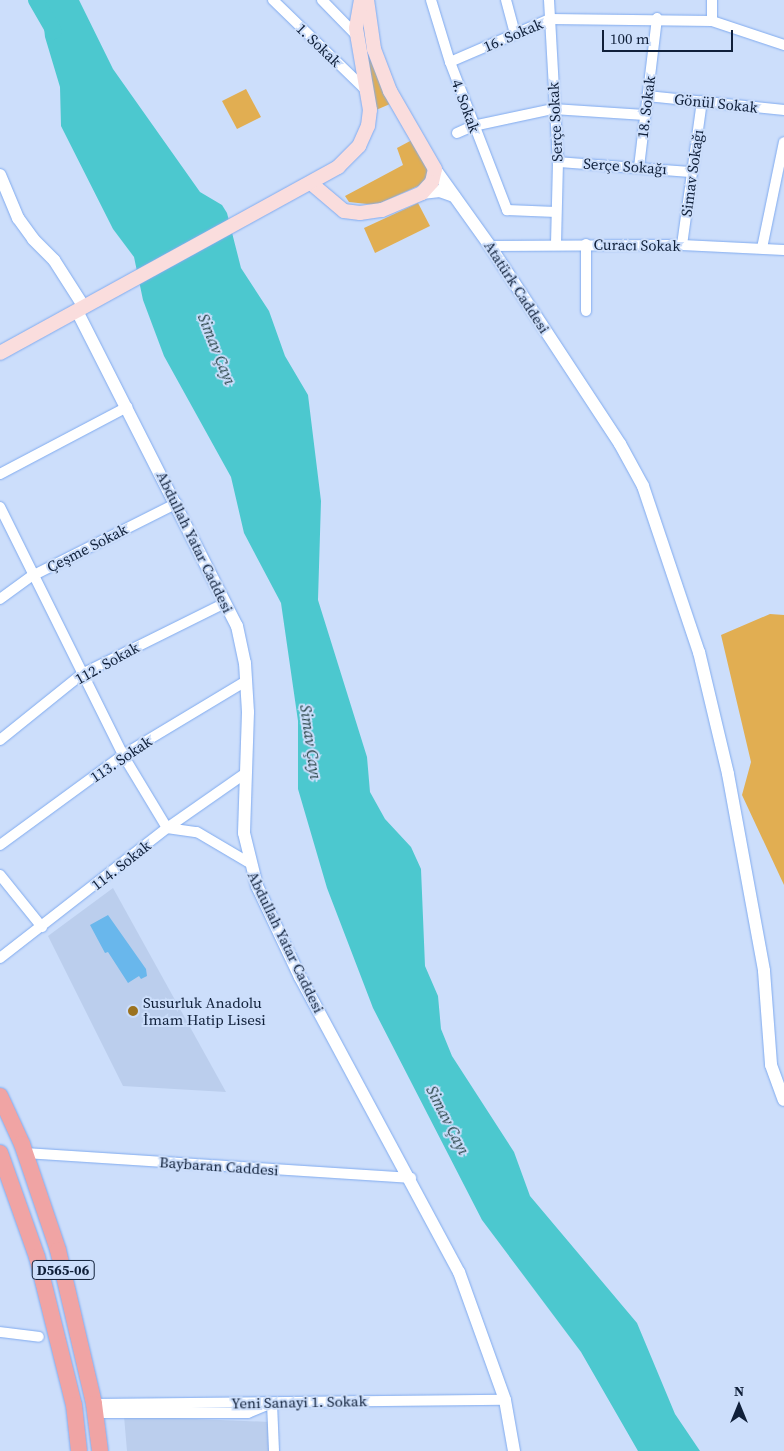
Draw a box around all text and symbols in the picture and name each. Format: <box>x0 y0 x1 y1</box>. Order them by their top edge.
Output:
street label: 16. Sokak <box>481 14 545 56</box>
street label: 1. Sokak <box>293 19 345 71</box>
scale bar <box>604 20 735 52</box>
text: 100 m <box>610 28 650 49</box>
street label: 18. Sokak <box>633 75 659 139</box>
street label: 4. Sokak <box>448 77 484 135</box>
street label: Serçe Sokak <box>544 82 566 162</box>
street label: Gönül Sokak <box>673 90 759 116</box>
street label: Simav Sokağı <box>677 128 707 218</box>
street label: Serçe Sokağı <box>583 154 667 178</box>
street label: Curacı Sokak <box>593 235 681 255</box>
street label: Atatürk Caddesi <box>480 237 554 337</box>
water label: Simav Çayı <box>194 311 240 387</box>
street label: Abdullah Yatar Caddesi <box>153 468 237 616</box>
street label: Çeşme Sokak <box>44 520 130 576</box>
street label: 112. Sokak <box>72 638 142 688</box>
water label: Simav Çayı <box>296 703 326 781</box>
street label: 113. Sokak <box>87 732 155 786</box>
street label: 114. Sokak <box>88 836 154 894</box>
street label: Abdullah Yatar Caddesi <box>244 868 328 1016</box>
place label: Susurluk Anadolu İmam Hatip Lisesi <box>143 993 266 1028</box>
marker: Susurluk Anadolu İmam Hatip Lisesi <box>127 1005 139 1017</box>
water label: Simav Çayı <box>422 1082 474 1158</box>
street label: Baybaran Caddesi <box>159 1153 279 1179</box>
road number: D565-06 <box>30 1258 96 1282</box>
north arrow <box>714 1381 764 1431</box>
text: N <box>734 1381 744 1401</box>
street label: Yeni Sanayi 1. Sokak <box>231 1392 367 1412</box>

